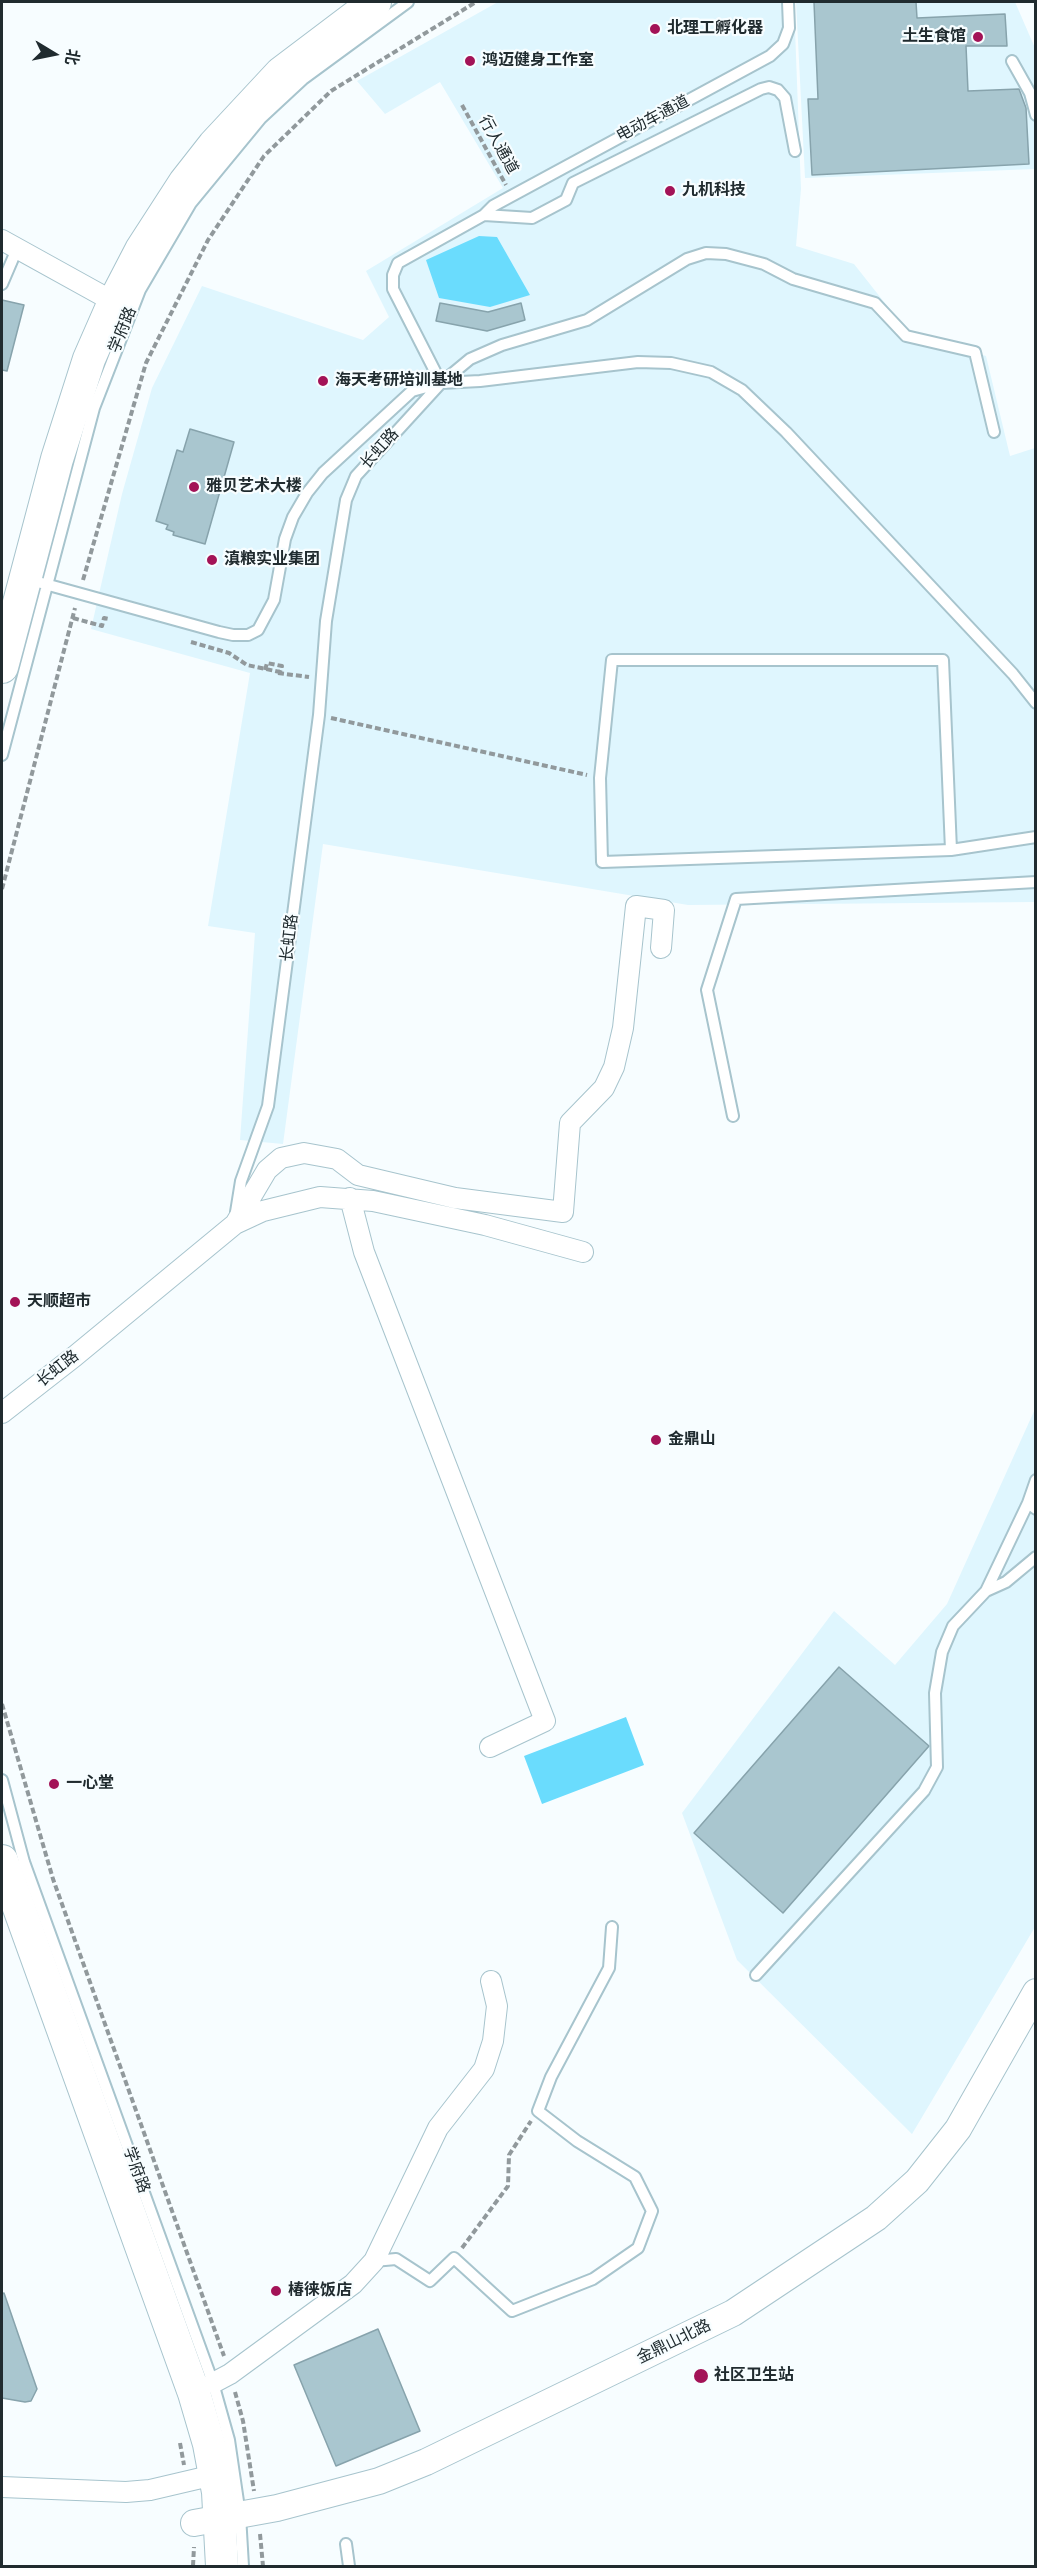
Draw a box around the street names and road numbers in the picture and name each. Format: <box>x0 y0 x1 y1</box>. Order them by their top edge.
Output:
street label: 电动车通道 <box>613 92 693 146</box>
street label: 行人通道 <box>474 112 522 178</box>
street label: 学府路 <box>105 304 141 356</box>
street label: 长虹路 <box>357 425 403 473</box>
street label: 长虹路 <box>278 913 302 963</box>
street label: 长虹路 <box>33 1347 83 1391</box>
street label: 学府路 <box>119 2144 153 2196</box>
street label: 金鼎山北路 <box>634 2316 714 2368</box>

